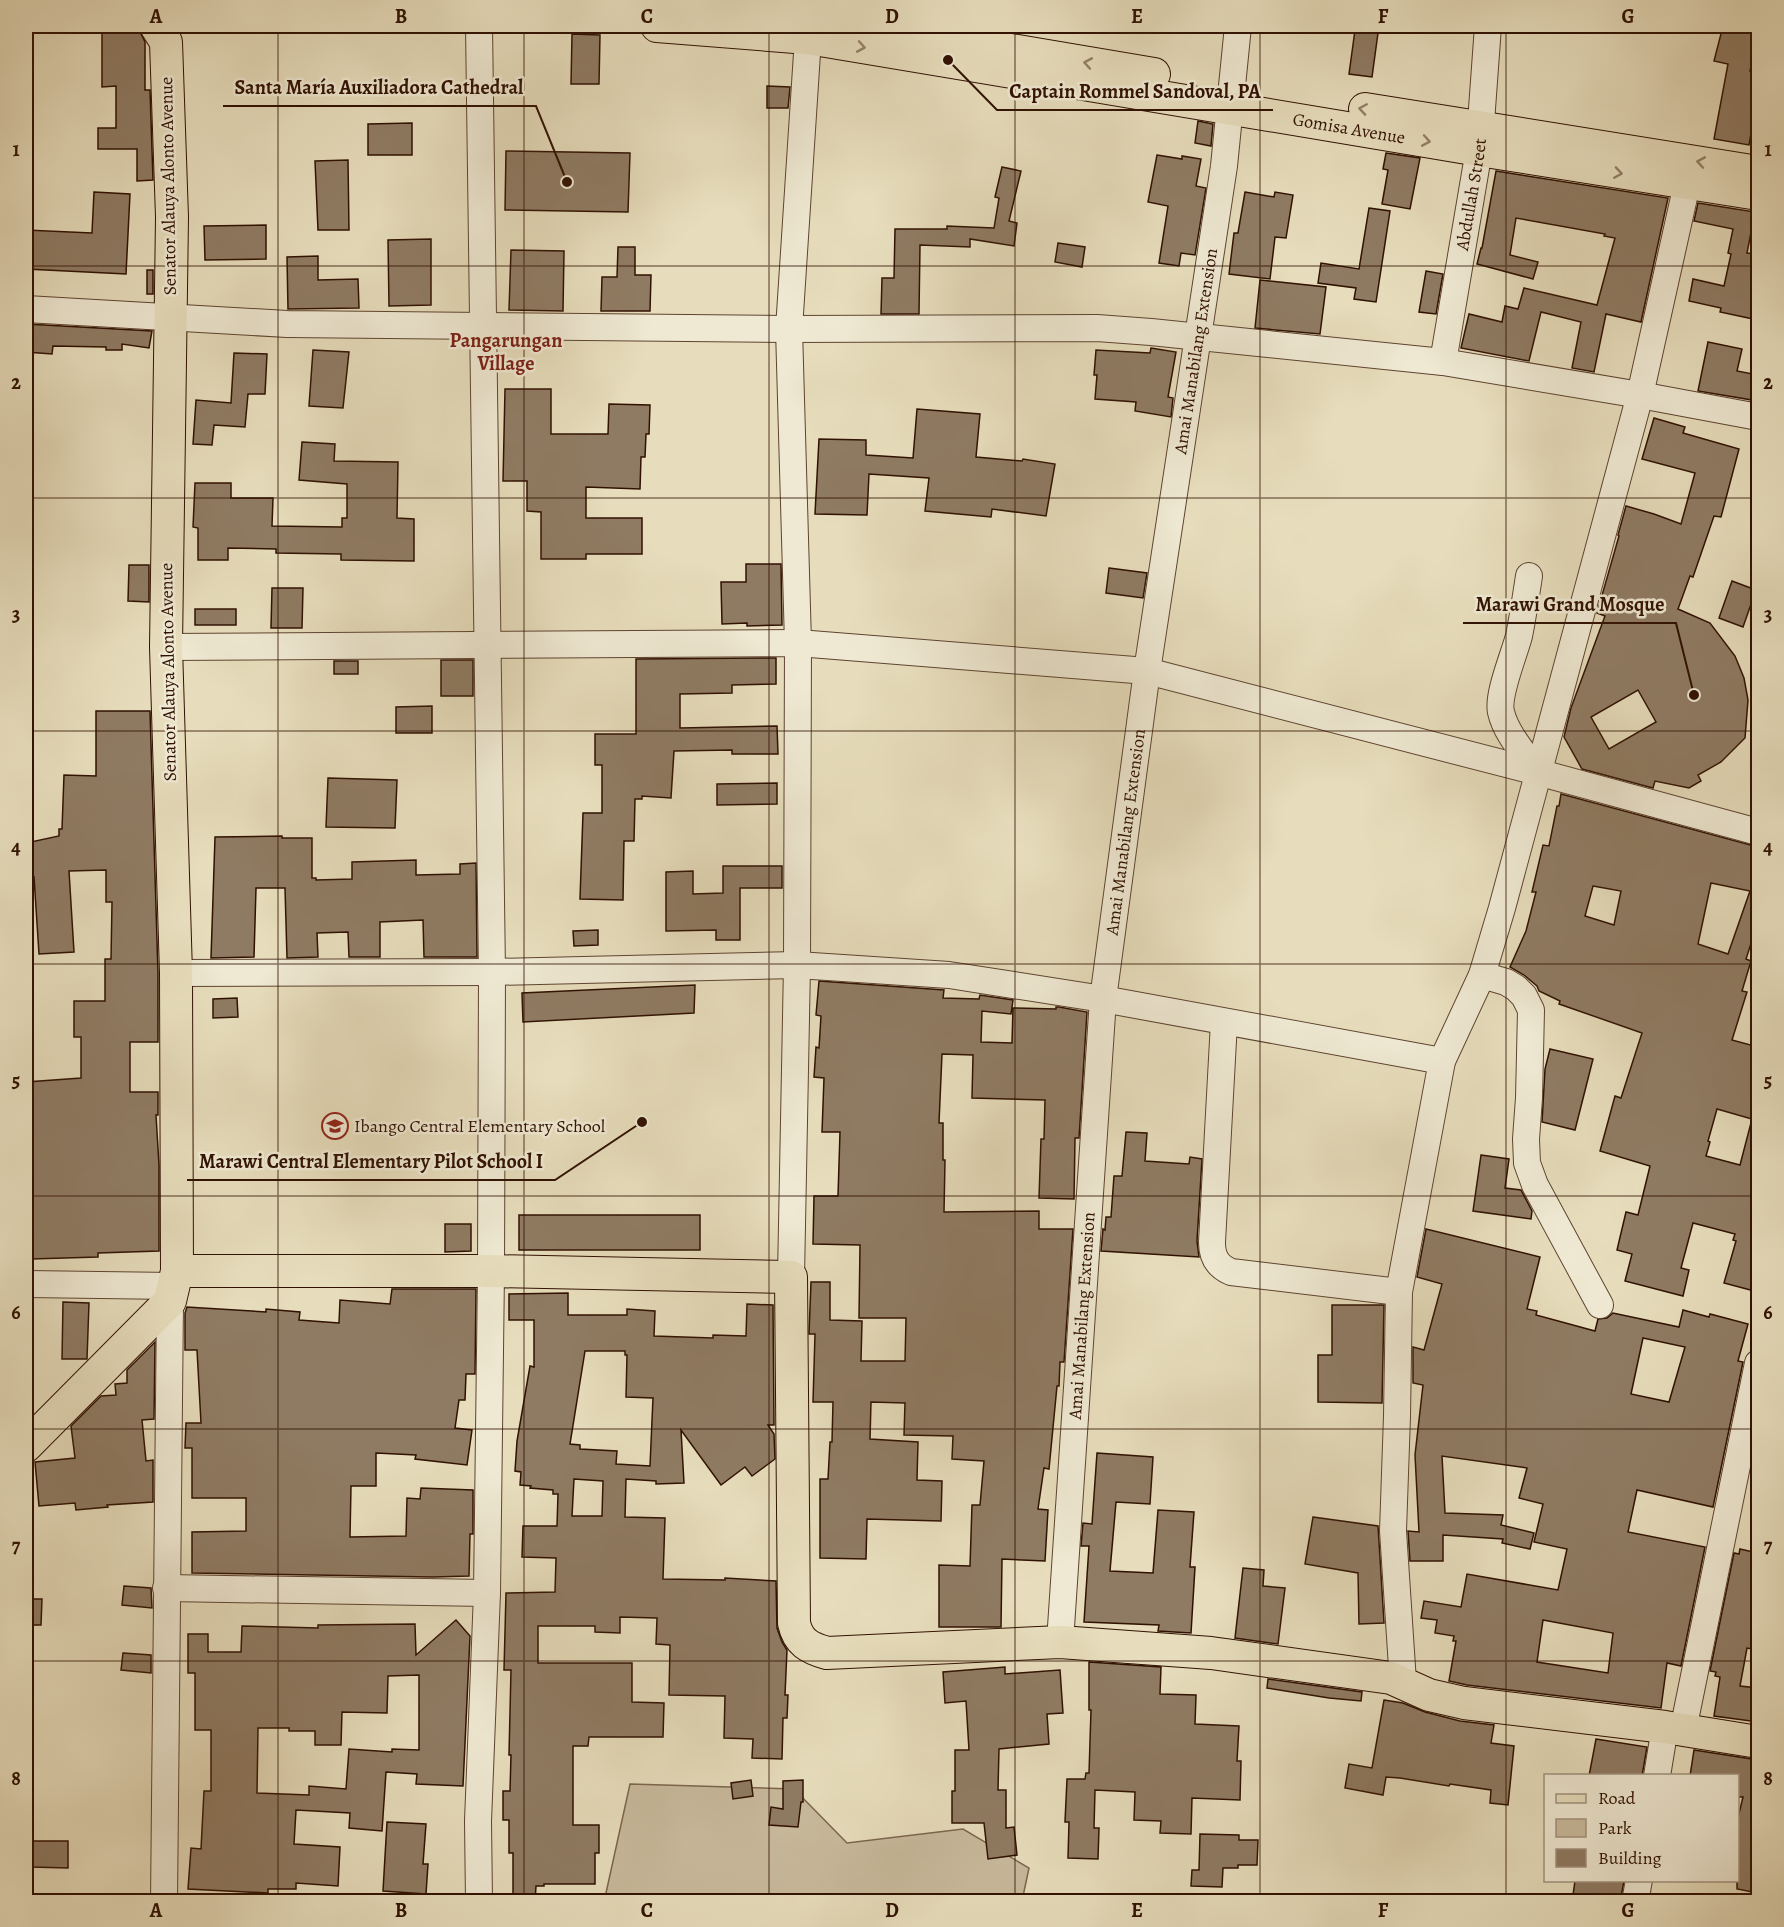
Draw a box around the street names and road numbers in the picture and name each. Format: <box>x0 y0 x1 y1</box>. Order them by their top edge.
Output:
street label: Senator Alauya Alonto Avenue <box>154 76 182 296</box>
street label: Gomisa Avenue <box>1291 107 1407 149</box>
street label: Abdullah Street <box>1450 137 1492 253</box>
street label: Amai Manabilang Extension <box>1168 246 1223 457</box>
street label: Senator Alauya Alonto Avenue <box>154 562 182 782</box>
street label: Amai Manabilang Extension <box>1100 727 1151 937</box>
street label: Amai Manabilang Extension <box>1063 1211 1101 1421</box>

